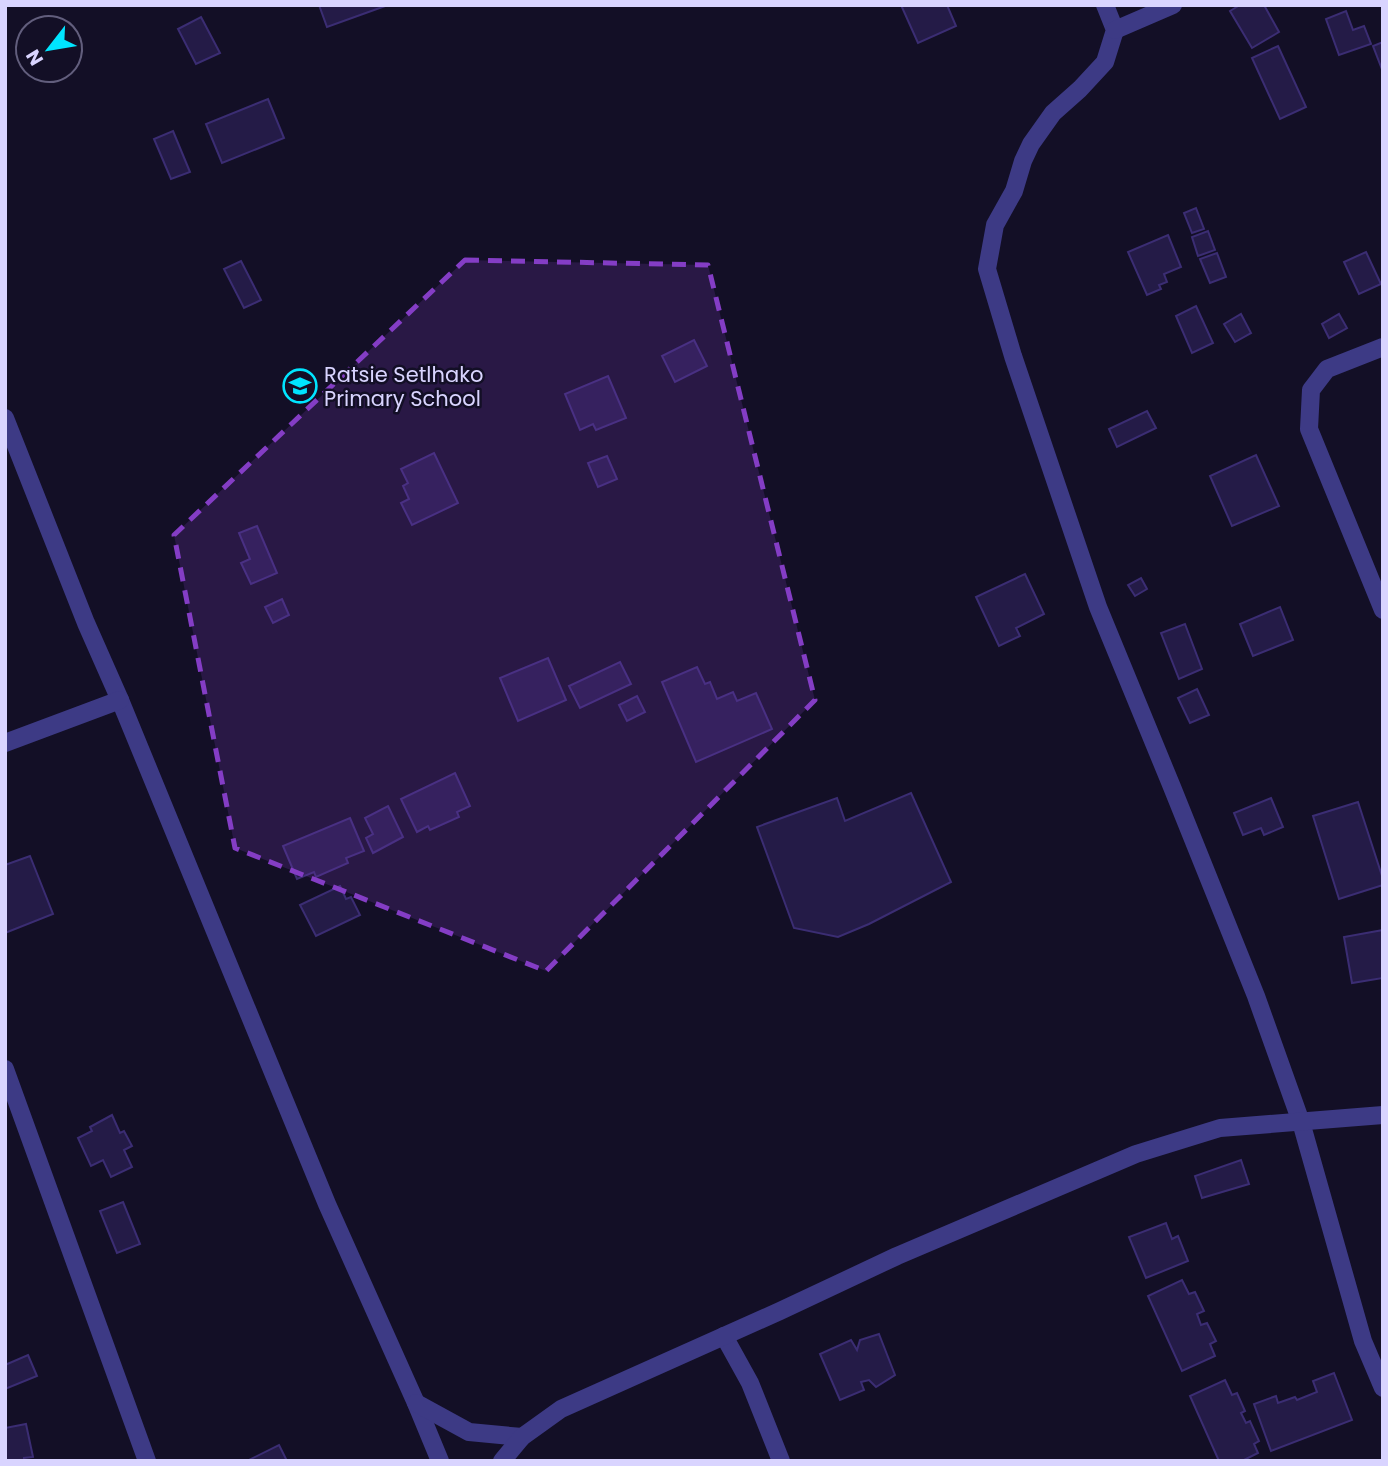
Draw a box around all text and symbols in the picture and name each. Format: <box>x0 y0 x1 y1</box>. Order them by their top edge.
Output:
north arrow <box>14 14 84 84</box>
text: N <box>20 44 50 71</box>
place label: Ratsie Setlhako Primary School <box>324 360 483 413</box>
school or university icon: Ratsie Setlhako Primary School <box>281 367 319 405</box>

